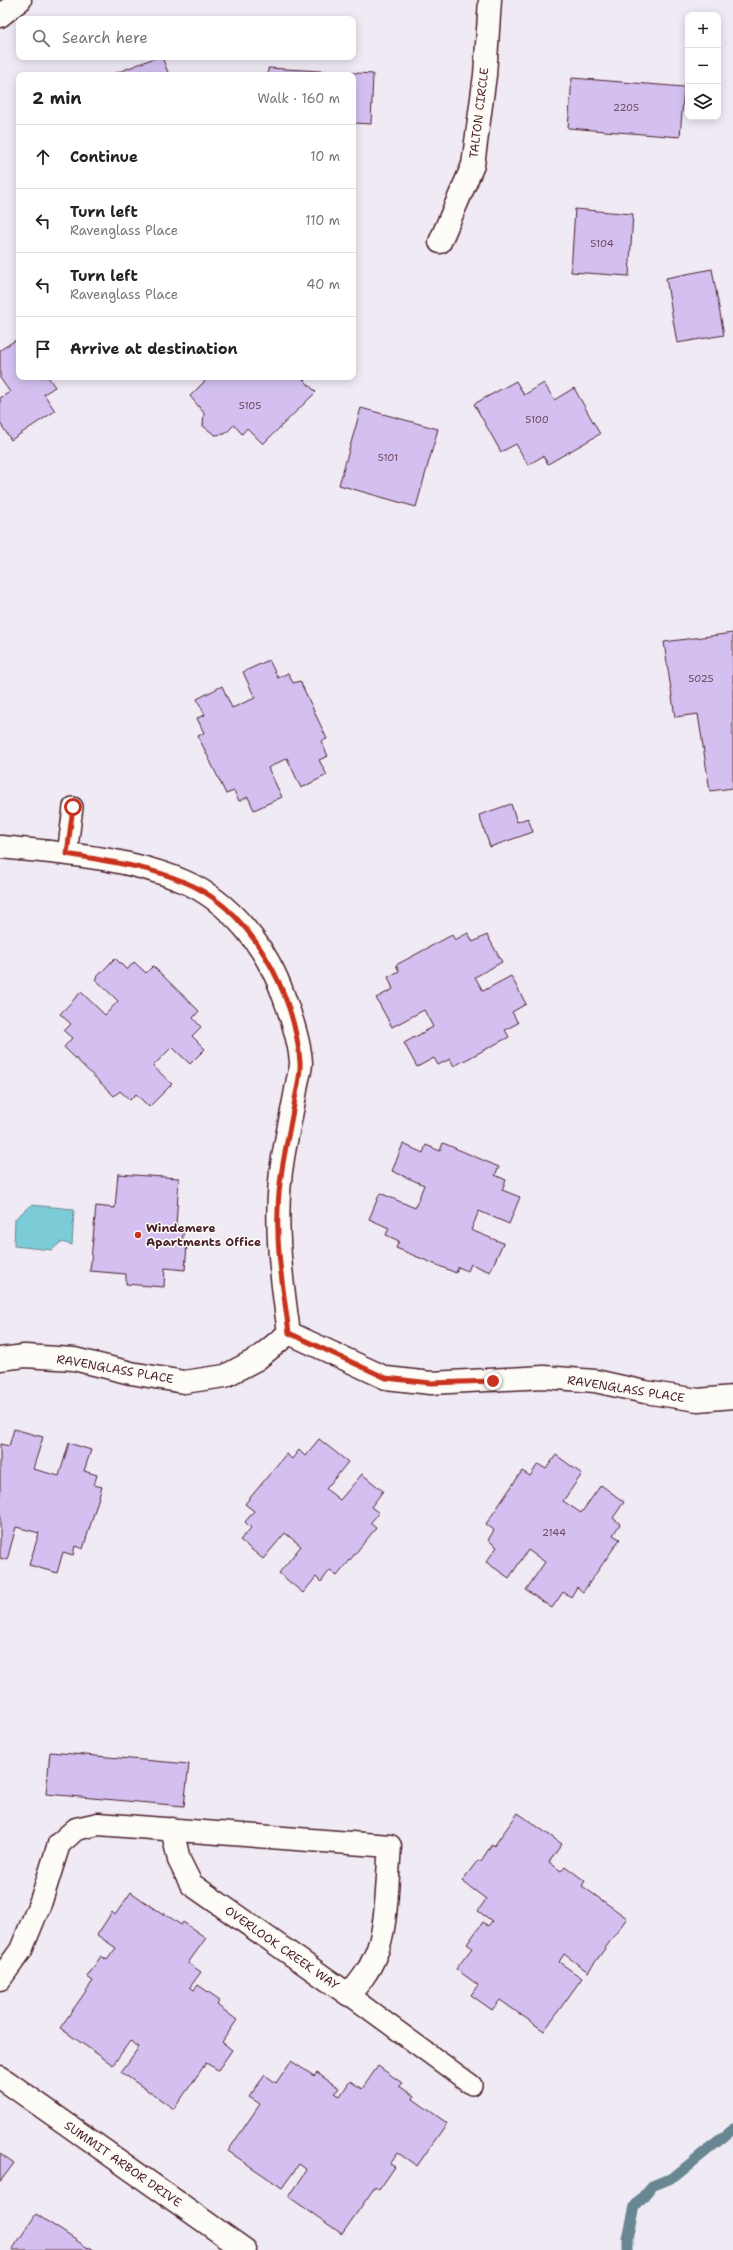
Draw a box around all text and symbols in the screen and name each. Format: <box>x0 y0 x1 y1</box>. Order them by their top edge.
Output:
map controls <box>685 12 721 120</box>
button: + <box>685 12 721 48</box>
search box <box>16 16 356 60</box>
icon: search <box>30 27 52 49</box>
text: Search here <box>62 28 148 48</box>
button: − <box>685 48 721 84</box>
street label: TALTON CIRCLE <box>465 67 493 159</box>
button: layers <box>685 84 721 120</box>
text: 2 min <box>32 87 82 109</box>
text: Walk · 160 m <box>258 90 340 107</box>
house number: 2205 <box>613 101 639 114</box>
icon: ahead <box>32 146 54 168</box>
text: Continue <box>70 147 138 167</box>
text: 10 m <box>310 148 340 165</box>
text: Turn left <box>70 202 138 222</box>
icon: left <box>32 210 54 232</box>
text: 110 m <box>305 212 340 229</box>
text: Ravenglass Place <box>70 222 178 239</box>
house number: 5104 <box>590 237 614 250</box>
text: Turn left <box>70 266 138 286</box>
icon: left <box>32 274 54 296</box>
text: 40 m <box>306 276 340 293</box>
text: Ravenglass Place <box>70 286 178 303</box>
icon: arrive <box>32 338 54 360</box>
text: Arrive at destination <box>70 339 238 359</box>
house number: 5105 <box>239 399 261 412</box>
house number: 5100 <box>525 413 549 426</box>
house number: 5101 <box>378 451 398 464</box>
house number: 5025 <box>688 672 714 685</box>
route start <box>64 798 82 816</box>
place label: Windemere Apartments Office <box>146 1220 261 1250</box>
marker: Windemere Apartments Office <box>133 1230 143 1240</box>
street label: RAVENGLASS PLACE <box>55 1351 175 1387</box>
route end <box>484 1372 502 1390</box>
street label: RAVENGLASS PLACE <box>566 1372 686 1406</box>
house number: 2144 <box>542 1526 566 1539</box>
street label: OVERLOOK CREEK WAY <box>222 1902 343 1994</box>
street label: SUMMIT ARBOR DRIVE <box>61 2117 185 2211</box>

